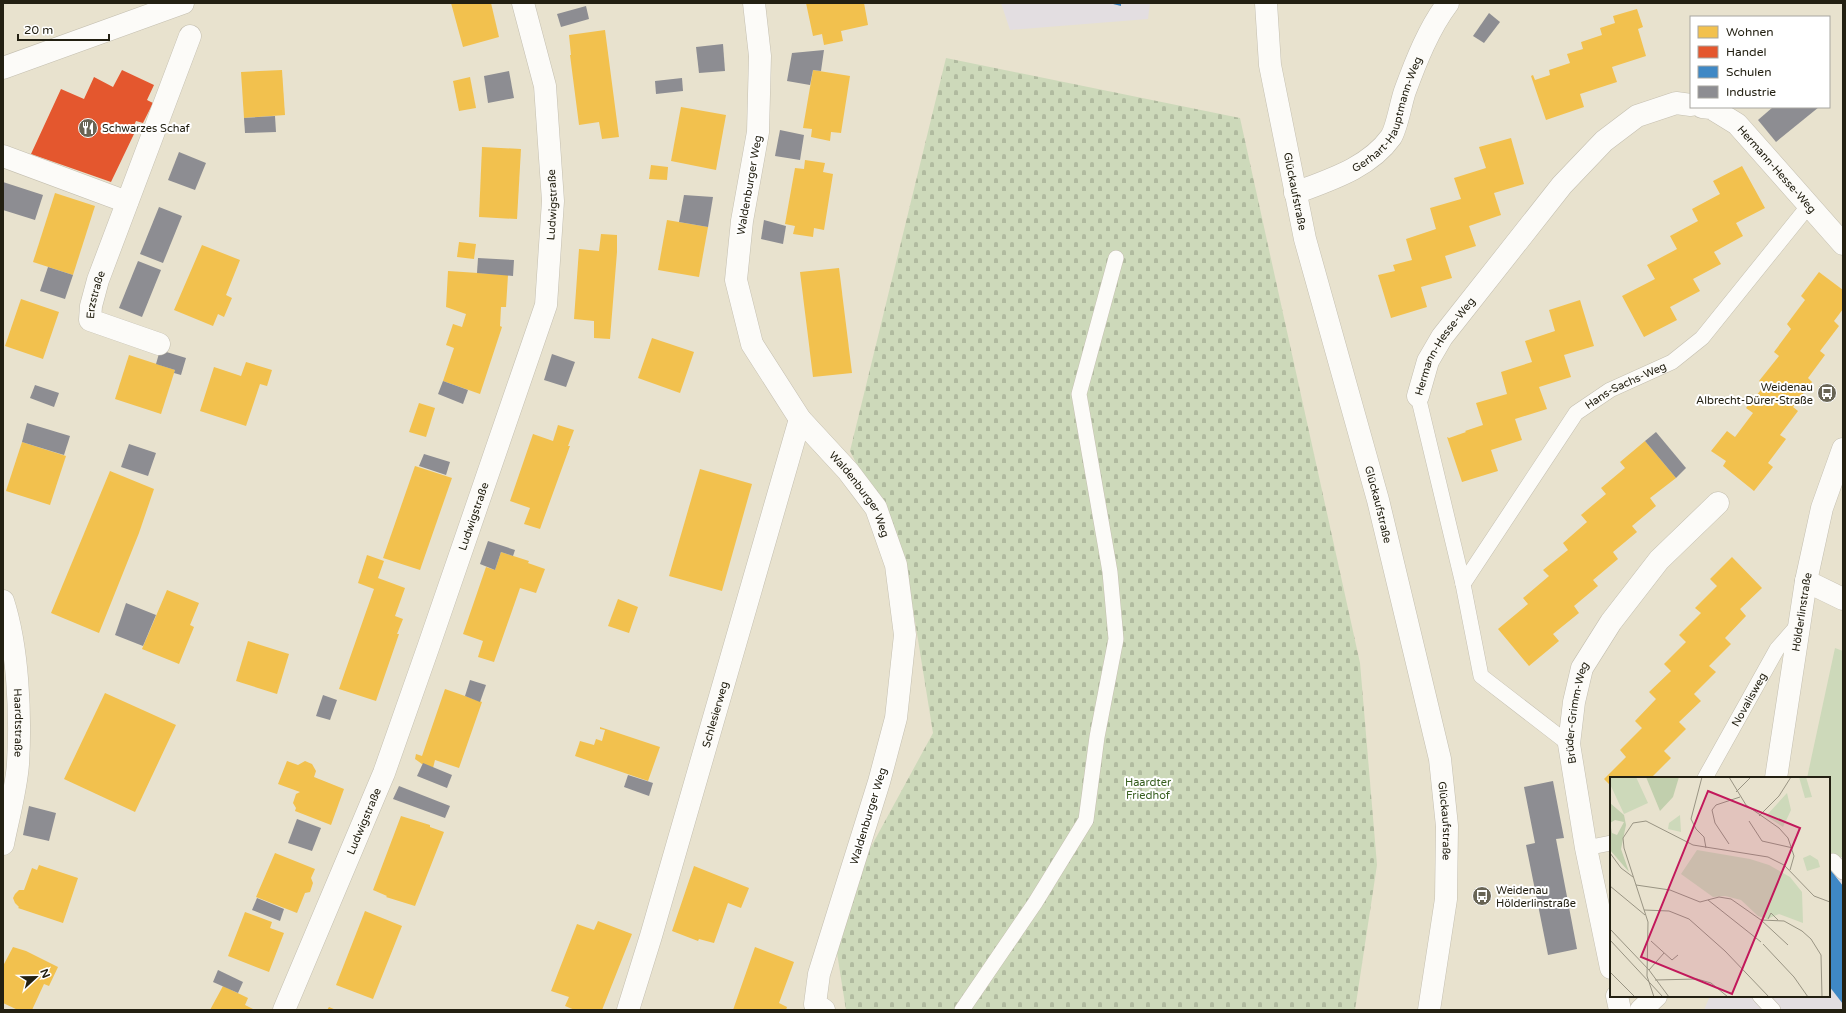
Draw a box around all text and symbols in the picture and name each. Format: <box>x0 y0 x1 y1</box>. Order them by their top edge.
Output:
scale bar <box>18 16 109 42</box>
legend <box>1690 16 1830 108</box>
text: 20 m <box>24 23 53 37</box>
text: Wohnen <box>1726 25 1774 39</box>
text: Handel <box>1726 45 1766 59</box>
street label: Gerhart-Hauptmann-Weg <box>1350 55 1425 175</box>
text: Schulen <box>1726 65 1771 79</box>
text: Industrie <box>1726 85 1776 99</box>
restaurant icon: Schwarzes Schaf <box>77 117 99 139</box>
place label: Schwarzes Schaf <box>102 122 191 135</box>
street label: Hermann-Hesse-Weg <box>1735 123 1819 216</box>
street label: Waldenburger Weg <box>734 134 765 236</box>
street label: Glückaufstraße <box>1281 151 1309 232</box>
street label: Ludwigstraße <box>544 169 560 241</box>
street label: Erzstraße <box>84 269 108 319</box>
street label: Hermann-Hesse-Weg <box>1412 295 1478 397</box>
street label: Hans-Sachs-Weg <box>1583 359 1668 412</box>
place label: Weidenau Albrecht-Dürer-Straße <box>1696 381 1813 407</box>
bus stop icon: Weidenau Albrecht-Dürer-Straße <box>1816 382 1838 404</box>
street label: Waldenburger Weg <box>826 449 892 539</box>
street label: Glückaufstraße <box>1362 464 1394 544</box>
street label: Ludwigstraße <box>456 481 492 552</box>
street label: Hölderlinstraße <box>1789 571 1815 653</box>
street label: Brüder-Grimm-Weg <box>1563 659 1592 765</box>
street label: Novalisweg <box>1729 670 1770 729</box>
street label: Schlesierweg <box>700 680 731 749</box>
street label: Haardtstraße <box>11 688 25 757</box>
street label: Waldenburger Weg <box>847 766 890 866</box>
park label: Haardter Friedhof <box>1125 776 1172 802</box>
inset map <box>1610 777 1830 997</box>
street label: Glückaufstraße <box>1435 781 1453 860</box>
street label: Ludwigstraße <box>344 786 384 857</box>
place label: Weidenau Hölderlinstraße <box>1496 884 1576 910</box>
bus stop icon: Weidenau Hölderlinstraße <box>1471 885 1493 907</box>
north arrow <box>16 957 56 997</box>
text: N <box>37 967 52 980</box>

